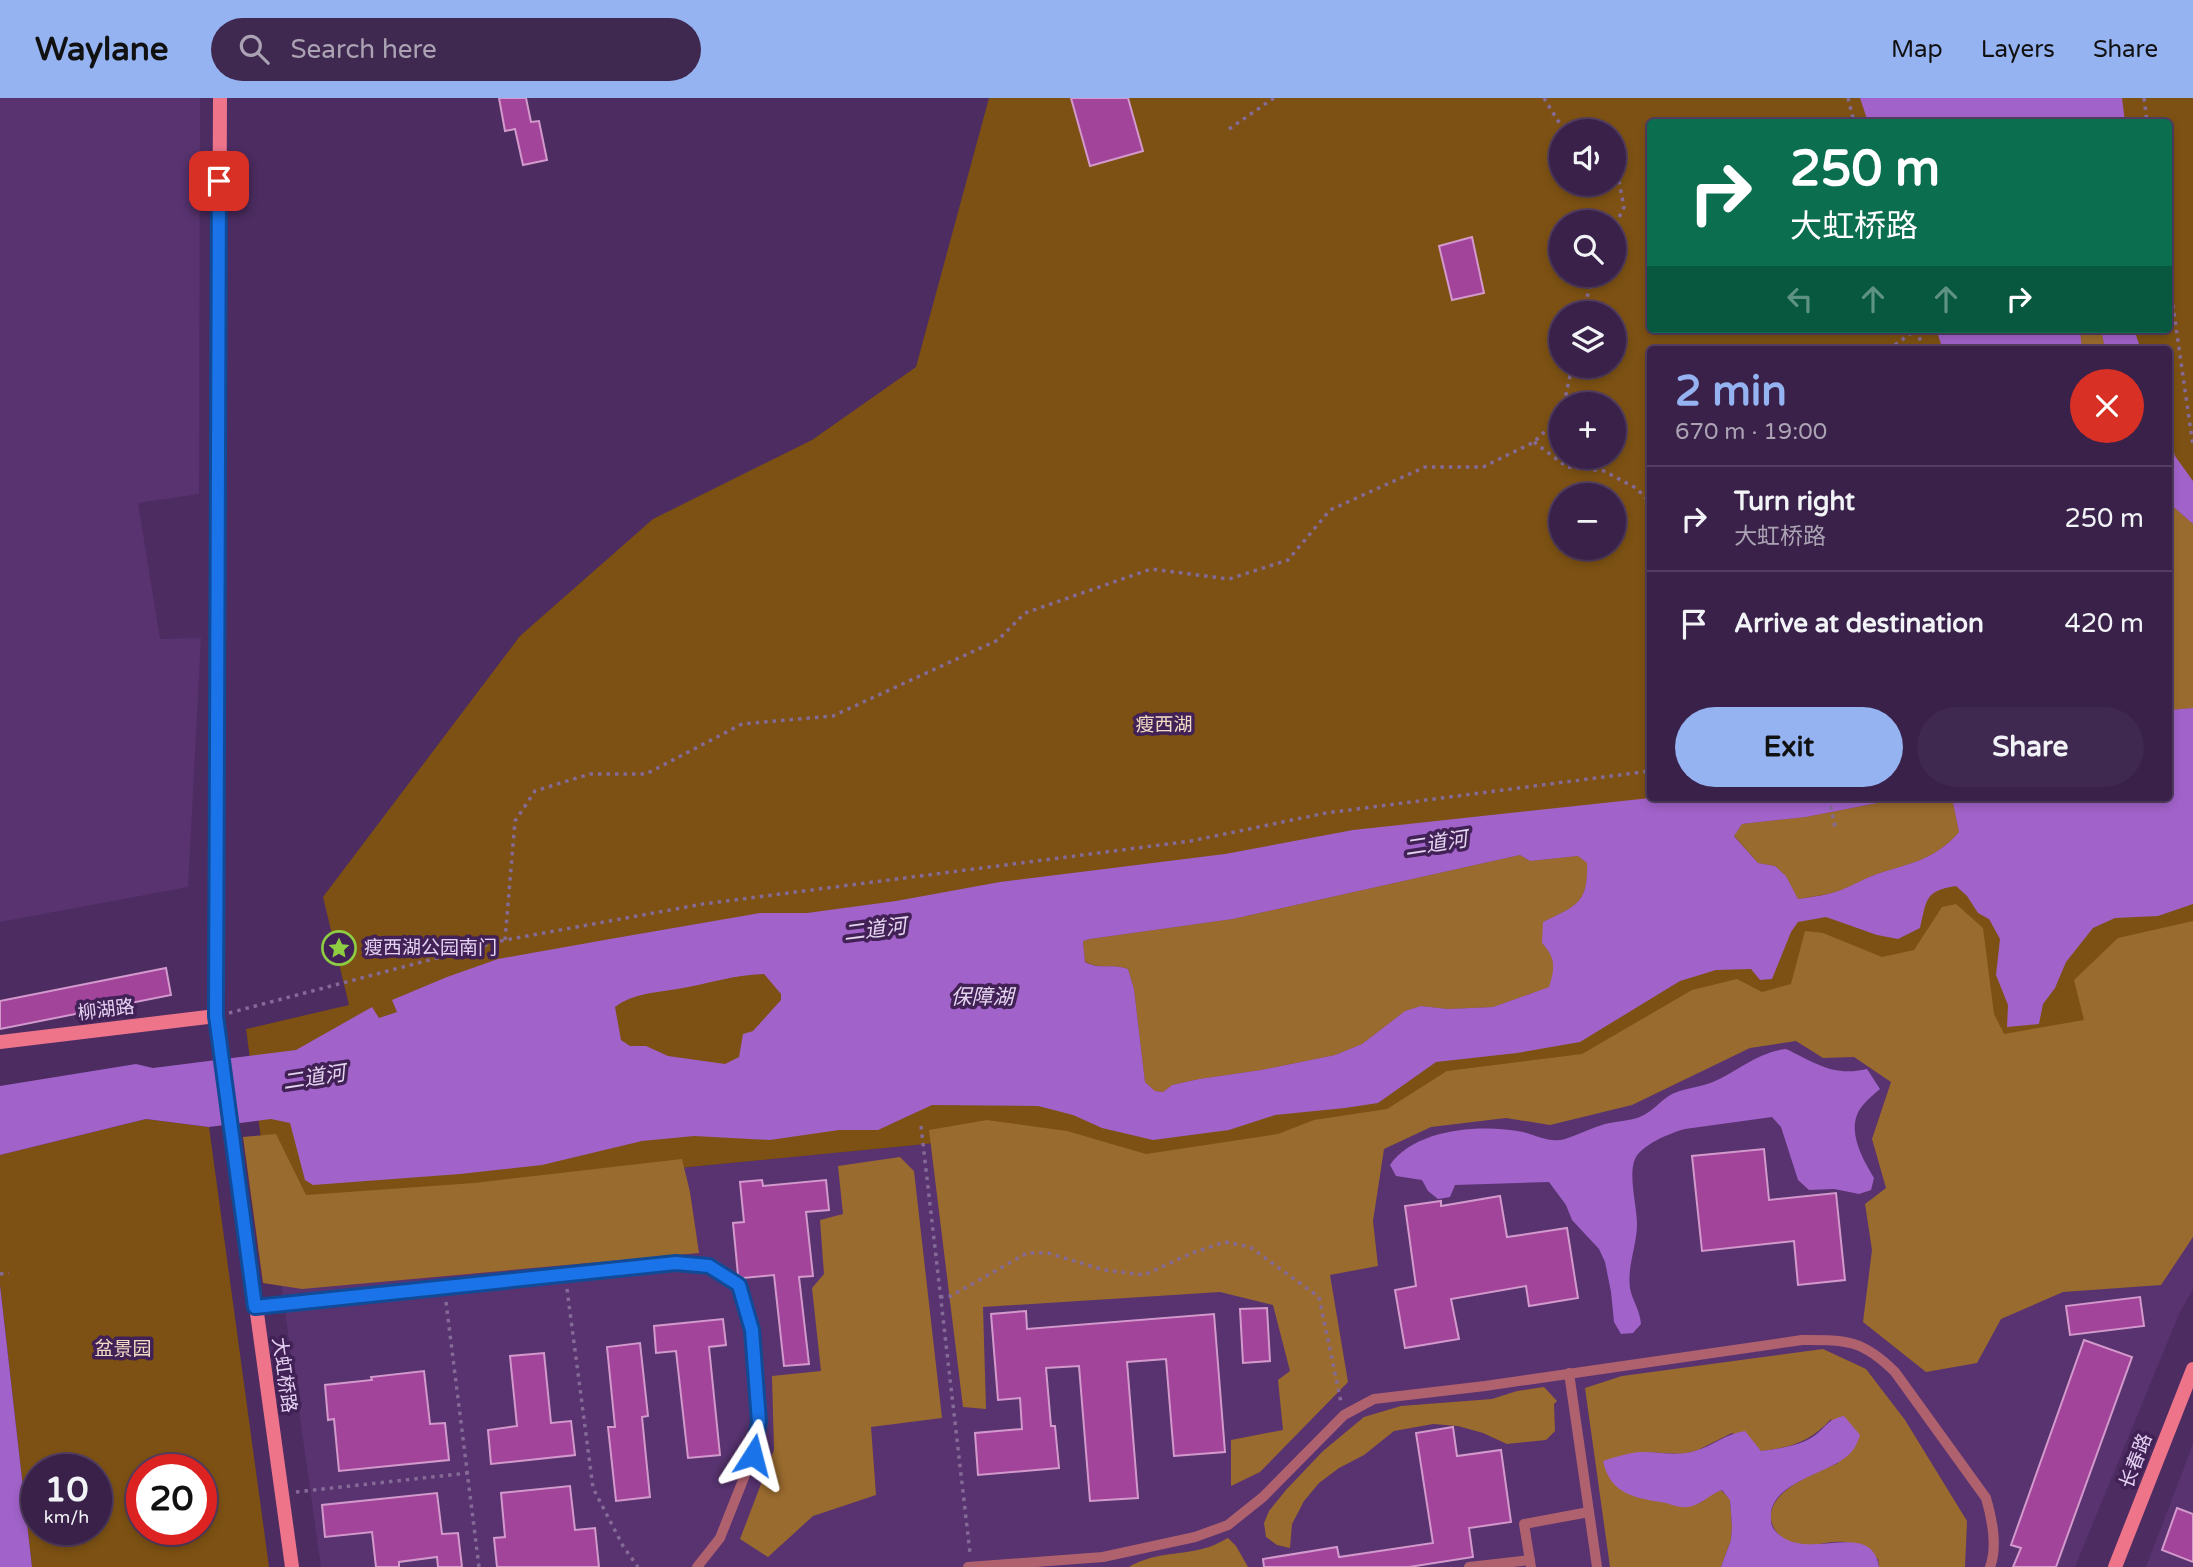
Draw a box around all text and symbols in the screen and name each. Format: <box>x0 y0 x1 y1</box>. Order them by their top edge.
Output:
search box <box>211 18 701 81</box>
text: Waylane <box>35 30 169 69</box>
icon: search <box>235 30 273 68</box>
text: Search here <box>291 34 437 65</box>
text: Map <box>1891 35 1943 64</box>
text: Layers <box>1981 35 2055 64</box>
text: Share <box>2093 35 2158 64</box>
map controls <box>1549 119 1626 560</box>
button: sound <box>1549 119 1626 196</box>
text: 250 m <box>1790 140 1940 199</box>
icon: right <box>1675 147 1766 238</box>
pin <box>189 151 249 211</box>
icon: arrive <box>200 162 238 200</box>
text: 大虹桥路 <box>1790 208 1918 246</box>
button: search <box>1549 210 1626 287</box>
icon: left <box>1781 280 1819 318</box>
icon: ahead <box>1854 280 1892 318</box>
icon: ahead <box>1927 280 1965 318</box>
icon: right <box>2000 280 2038 318</box>
button: layers <box>1549 301 1626 378</box>
text: 2 min <box>1675 366 1787 417</box>
button: close <box>2070 369 2144 443</box>
button: + <box>1549 392 1626 469</box>
text: 670 m · 19:00 <box>1675 418 1827 446</box>
button: − <box>1549 483 1626 560</box>
text: Turn right <box>1734 486 1855 517</box>
icon: right <box>1675 500 1713 538</box>
text: 250 m <box>2064 503 2144 534</box>
text: 大虹桥路 <box>1734 523 1826 551</box>
icon: arrive <box>1675 605 1713 643</box>
text: Arrive at destination <box>1734 608 1984 639</box>
text: 420 m <box>2064 608 2144 639</box>
button: Exit <box>1675 707 1903 787</box>
button: Share <box>1917 707 2144 787</box>
park label: 瘦西湖 <box>1135 714 1193 736</box>
water label: 二道河 <box>1403 826 1473 861</box>
water label: 二道河 <box>842 913 912 946</box>
place icon: 瘦西湖公园南门 <box>320 929 358 967</box>
place label: 瘦西湖公园南门 <box>364 937 497 959</box>
water label: 保障湖 <box>951 985 1016 1010</box>
street label: 柳湖路 <box>76 996 136 1024</box>
water label: 二道河 <box>281 1060 351 1095</box>
street label: 大虹桥路 <box>268 1336 300 1414</box>
park label: 盆景园 <box>94 1338 152 1360</box>
position arrow <box>716 1418 790 1492</box>
street label: 长春路 <box>2116 1430 2156 1492</box>
speed limit sign: 20 <box>126 1454 217 1545</box>
text: 10 <box>45 1469 88 1511</box>
text: km/h <box>44 1506 89 1528</box>

